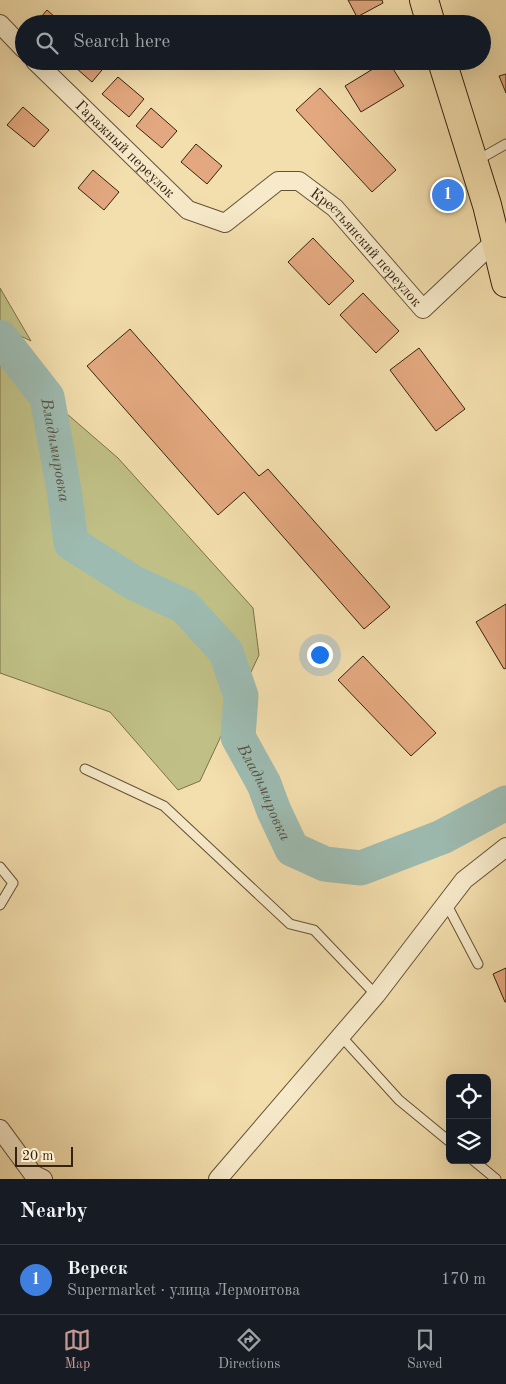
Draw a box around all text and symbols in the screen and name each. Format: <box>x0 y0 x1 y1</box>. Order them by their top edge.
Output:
search box <box>15 15 491 70</box>
icon: search <box>33 29 61 57</box>
text: Search here <box>73 33 170 52</box>
street label: Гаражный переулок <box>72 98 177 202</box>
pin: 1 <box>432 176 464 214</box>
street label: Крестьянский переулок <box>307 186 424 311</box>
water label: Владимировка <box>37 396 72 503</box>
your location <box>307 642 333 668</box>
water label: Владимировка <box>233 741 293 844</box>
map controls <box>446 1074 491 1164</box>
button: locate <box>446 1074 491 1119</box>
button: layers <box>446 1119 491 1164</box>
scale bar <box>15 1144 72 1167</box>
text: 20 m <box>22 1149 53 1163</box>
text: Nearby <box>20 1201 88 1222</box>
text: Вереск <box>67 1260 128 1279</box>
text: 1 <box>31 1272 41 1288</box>
text: 170 m <box>441 1272 486 1288</box>
text: Supermarket · улица Лермонтова <box>67 1283 300 1299</box>
tab: Map <box>63 1326 91 1373</box>
tab: Directions <box>218 1326 280 1373</box>
tab: Saved <box>407 1326 443 1373</box>

